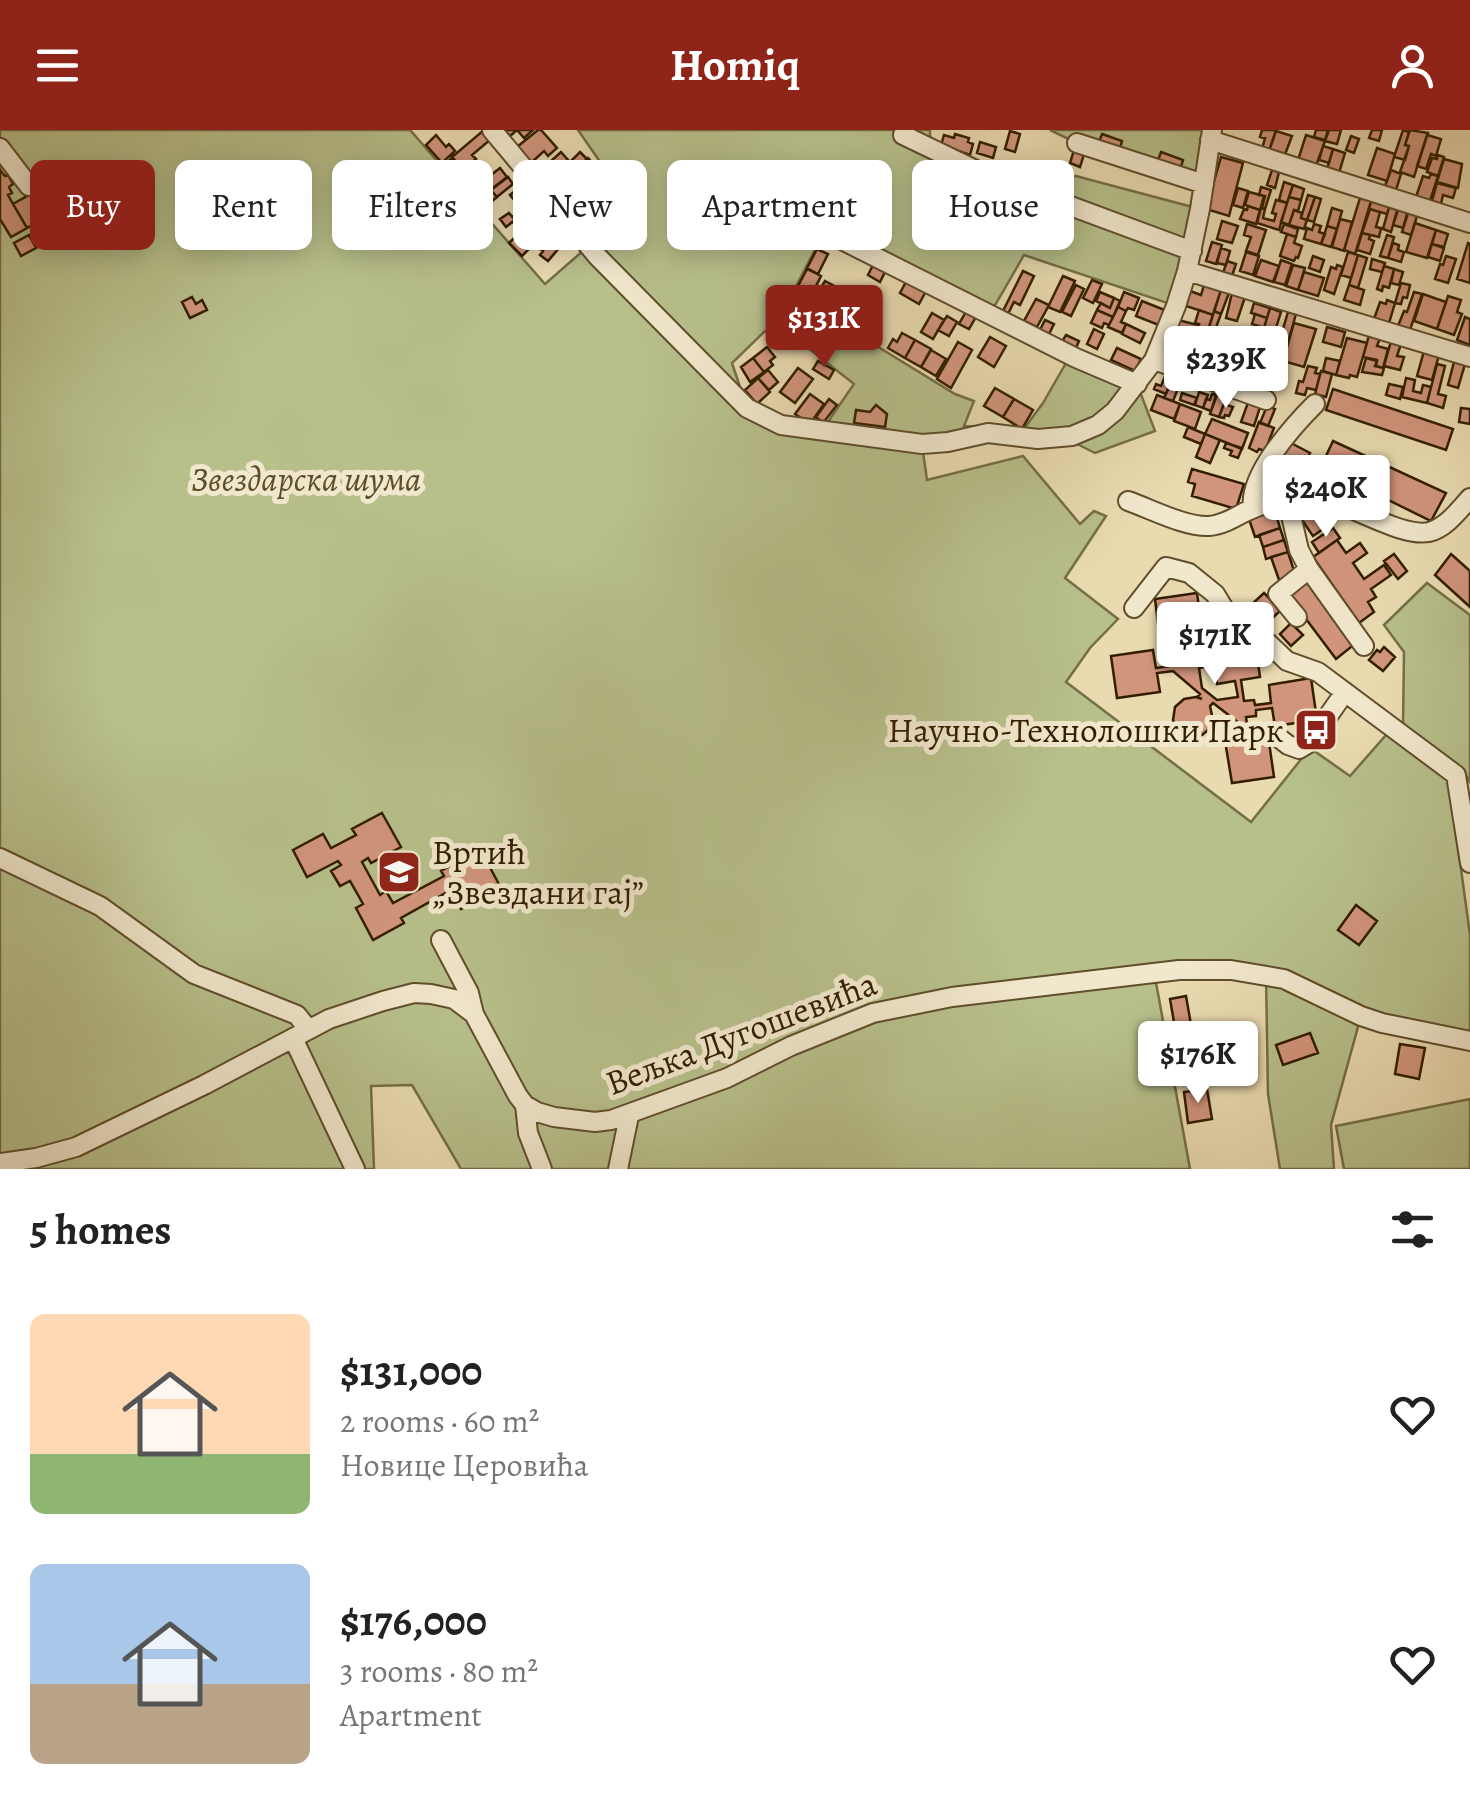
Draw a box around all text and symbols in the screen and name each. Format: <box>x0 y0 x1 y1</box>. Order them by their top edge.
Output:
text: Homiq <box>670 34 800 96</box>
icon: menu <box>30 38 85 93</box>
icon: person <box>1385 38 1440 93</box>
chip: Buy <box>30 160 155 250</box>
chip: Rent <box>175 160 312 250</box>
chip: Filters <box>332 160 493 250</box>
chip: New <box>513 160 647 250</box>
chip: Apartment <box>667 160 892 250</box>
chip: House <box>912 160 1074 250</box>
pin: $131K <box>754 285 894 370</box>
text: $131K <box>788 295 860 339</box>
pin: $239K <box>1156 326 1296 411</box>
text: $239K <box>1186 336 1266 380</box>
park label: Звездарска шума <box>191 455 421 503</box>
pin: $240K <box>1256 455 1396 540</box>
text: $240K <box>1285 465 1367 509</box>
pin: $171K <box>1145 602 1285 687</box>
text: $171K <box>1179 612 1251 656</box>
place label: Научно-Технолошки Парк <box>888 706 1284 754</box>
bus stop icon: Научно-Технолошки Парк <box>1293 707 1339 753</box>
place label: Вртић „Звездани гај” <box>432 828 644 916</box>
school or university icon: Вртић „Звездани гај” <box>376 849 422 895</box>
street label: Вељка Дугошевића <box>599 959 883 1107</box>
pin: $176K <box>1128 1021 1268 1106</box>
text: $176K <box>1160 1031 1236 1075</box>
text: 5 homes <box>30 1201 171 1258</box>
icon: filters <box>1385 1202 1440 1257</box>
text: $131,000 <box>340 1342 482 1399</box>
icon: home <box>110 1354 230 1474</box>
icon: heart <box>1385 1387 1440 1442</box>
text: 2 rooms · 60 m² <box>340 1399 539 1443</box>
text: Новице Церовића <box>340 1443 589 1487</box>
text: $176,000 <box>340 1592 487 1649</box>
icon: home <box>110 1604 230 1724</box>
icon: heart <box>1385 1637 1440 1692</box>
text: 3 rooms · 80 m² <box>340 1649 538 1693</box>
text: Apartment <box>340 1693 482 1737</box>

